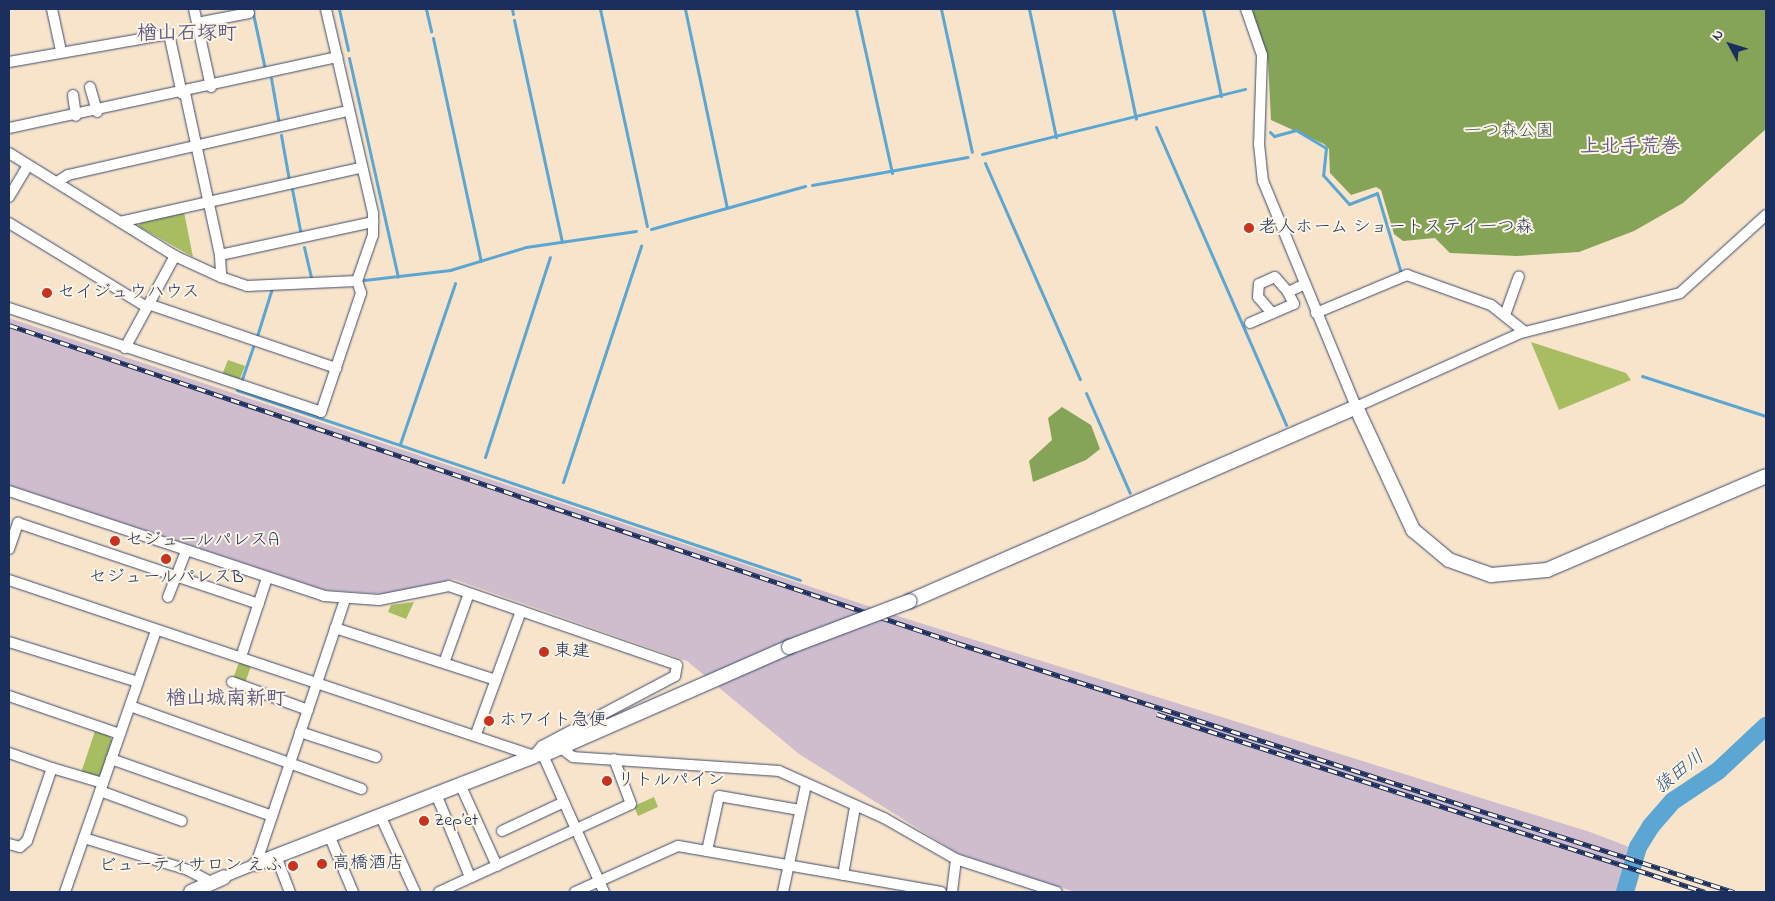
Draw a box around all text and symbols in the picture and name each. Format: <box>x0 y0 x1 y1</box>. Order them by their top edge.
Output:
north arrow <box>1705 20 1755 70</box>
district label: 楢山石塚町 <box>137 22 237 46</box>
text: N <box>1707 25 1729 46</box>
park label: 一つ森公園 <box>1464 121 1554 143</box>
district label: 上北手荒巻 <box>1580 135 1680 159</box>
place label: 老人ホーム ショートステイ一つ森 <box>1259 217 1533 239</box>
marker: 老人ホーム ショートステイ一つ森 <box>1243 222 1255 234</box>
place label: セイジュウハウス <box>57 282 201 304</box>
marker: セイジュウハウス <box>41 287 53 299</box>
place label: セジュールパレスA <box>125 530 280 552</box>
marker: セジュールパレスA <box>109 535 121 547</box>
marker: セジュールパレスB <box>160 553 172 565</box>
place label: セジュールパレスB <box>88 567 244 589</box>
place label: 東建 <box>554 641 590 663</box>
marker: 東建 <box>538 646 550 658</box>
district label: 楢山城南新町 <box>166 687 286 711</box>
place label: ホワイト急便 <box>499 710 607 732</box>
marker: ホワイト急便 <box>483 715 495 727</box>
water label: 猿田川 <box>1651 746 1709 800</box>
place label: リトルパイン <box>617 770 725 792</box>
marker: リトルパイン <box>601 775 613 787</box>
place label: Zep’et <box>434 810 478 832</box>
marker: Zep’et <box>418 815 430 827</box>
place label: 高橋酒店 <box>332 853 404 875</box>
place label: ビューティサロン えふ <box>99 855 283 877</box>
marker: 高橋酒店 <box>316 858 328 870</box>
marker: ビューティサロン えふ <box>287 860 299 872</box>

